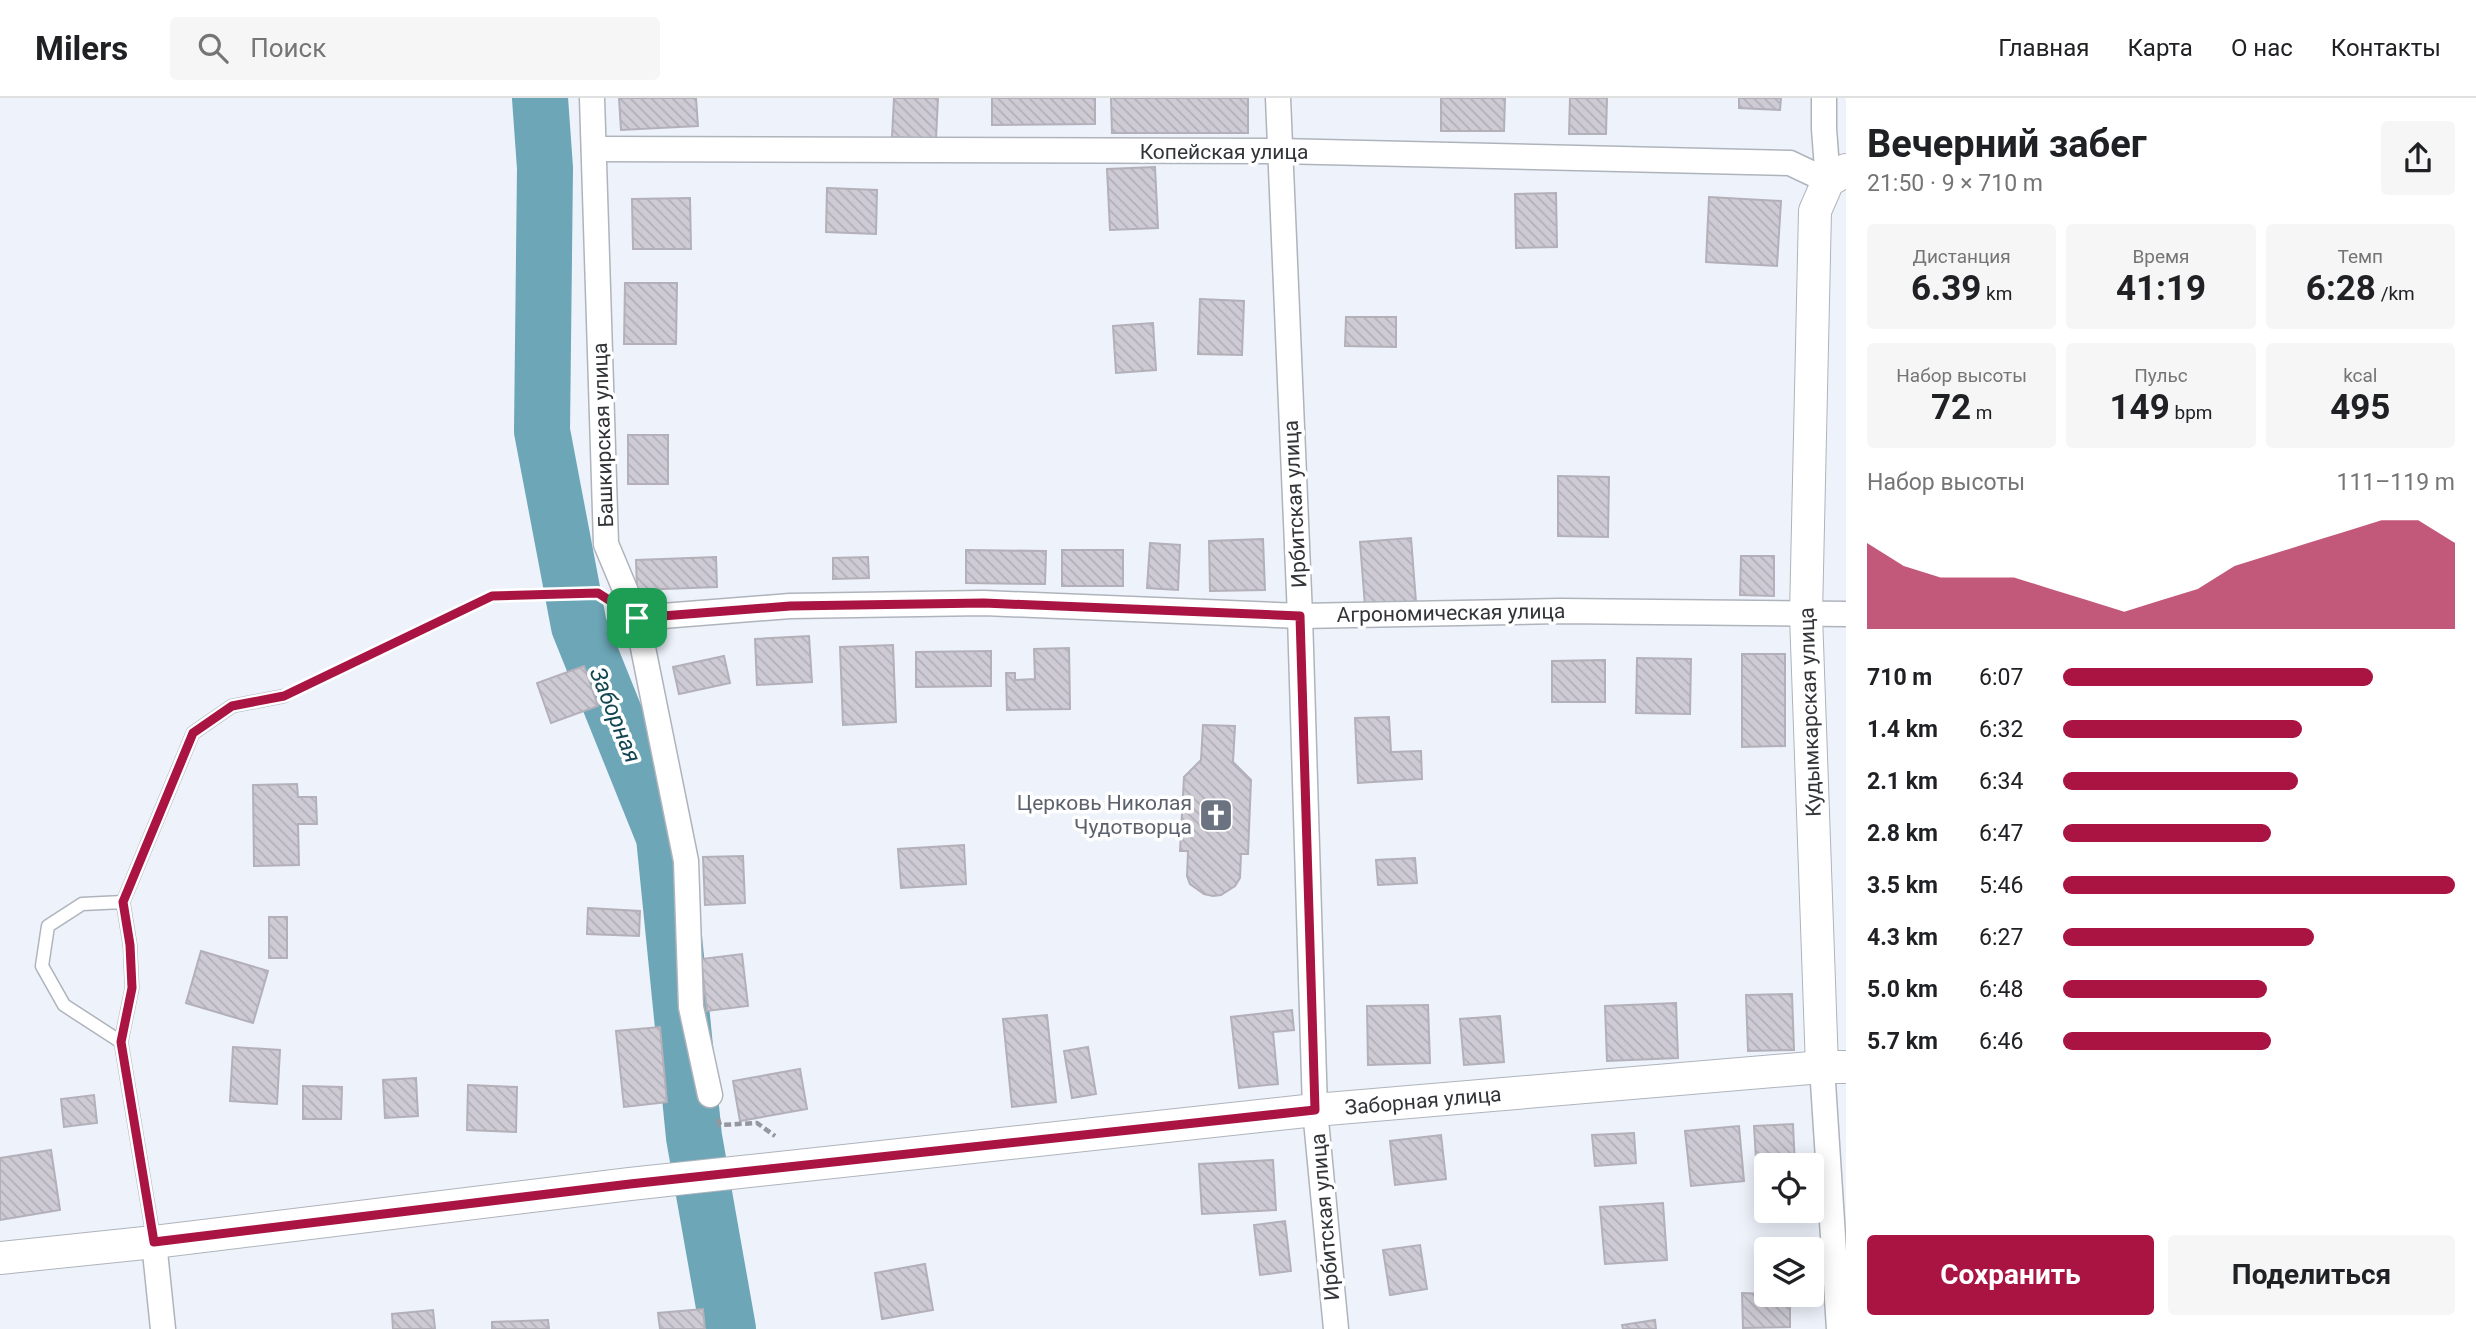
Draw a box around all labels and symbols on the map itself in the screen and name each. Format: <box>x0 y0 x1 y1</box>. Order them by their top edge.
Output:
street label: Копейская улица <box>1140 140 1308 164</box>
street label: Башкирская улица <box>588 342 618 528</box>
street label: Ирбитская улица <box>1279 420 1311 588</box>
pin <box>607 588 667 648</box>
street label: Агрономическая улица <box>1336 599 1566 627</box>
street label: Кудымкарская улица <box>1794 607 1826 817</box>
water label: Заборная <box>584 663 646 767</box>
place label: Церковь Николая Чудотворца <box>1017 791 1192 839</box>
church icon: Церковь Николая Чудотворца <box>1197 796 1235 834</box>
street label: Заборная улица <box>1344 1082 1502 1120</box>
street label: Ирбитская улица <box>1306 1132 1344 1302</box>

